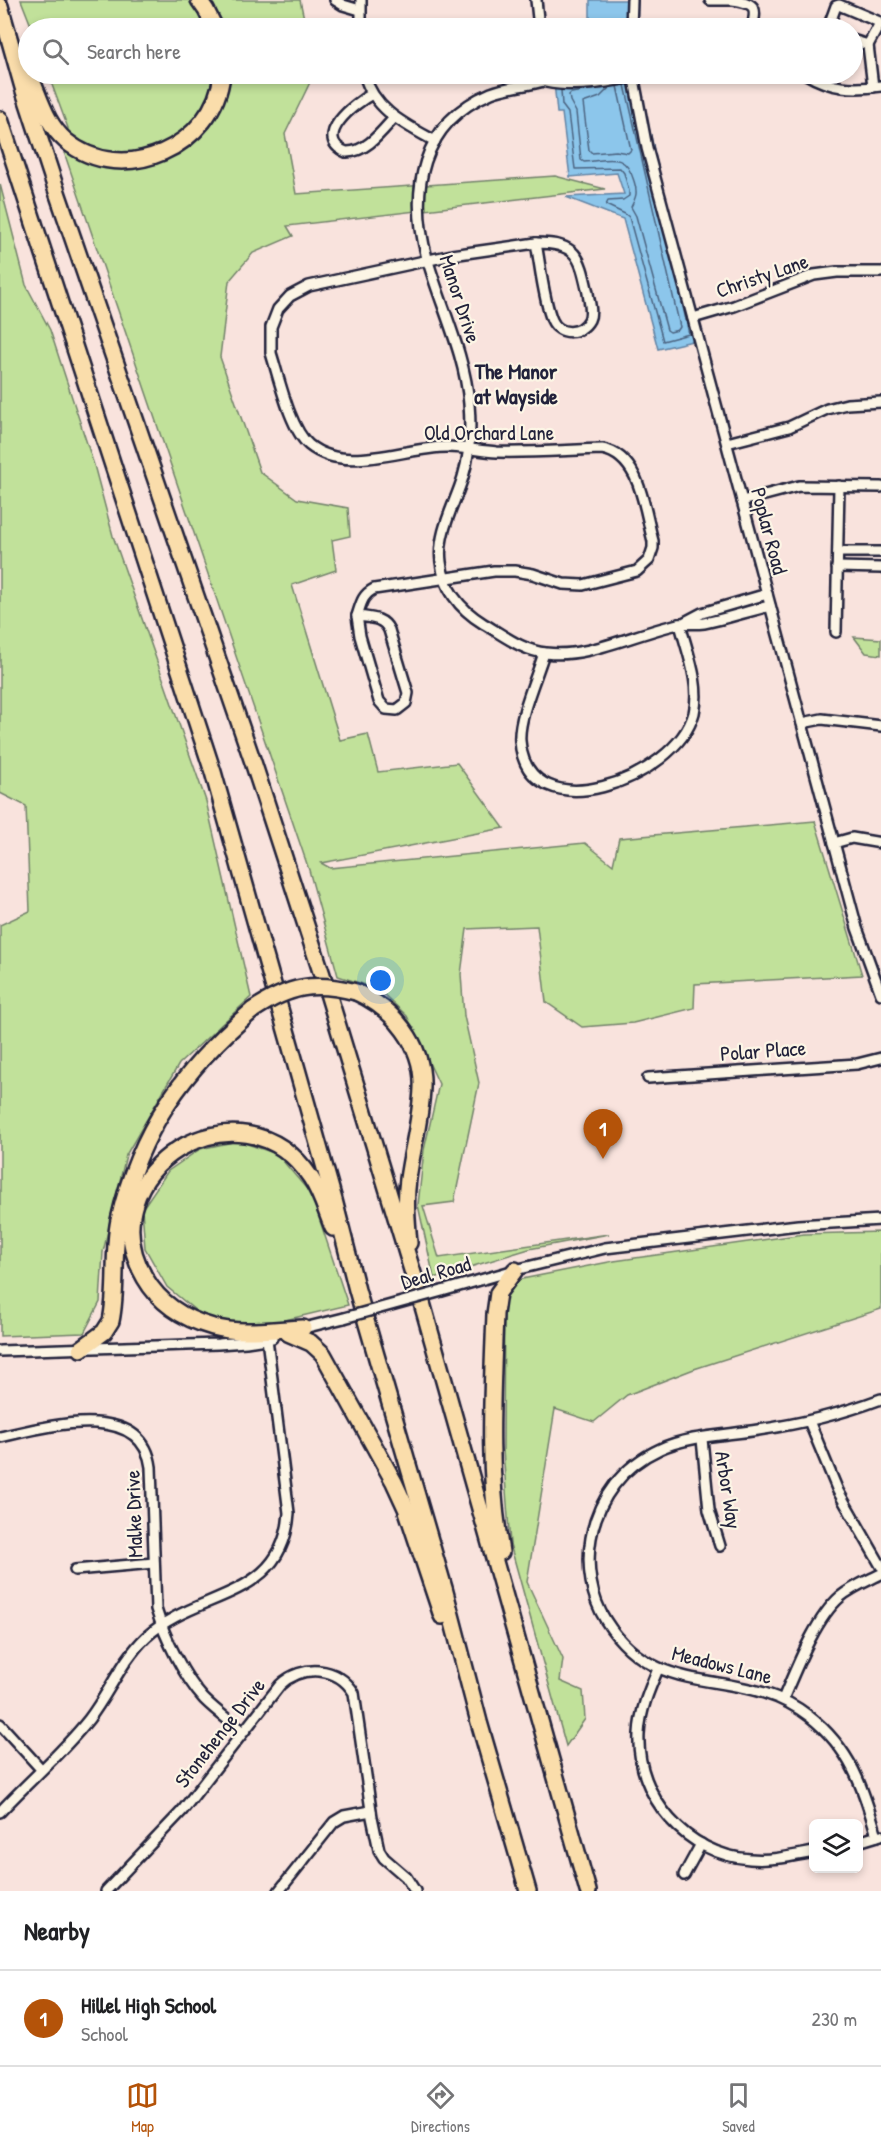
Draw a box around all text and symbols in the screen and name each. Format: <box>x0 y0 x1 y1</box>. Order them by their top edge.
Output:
search box <box>18 18 863 84</box>
icon: search <box>39 35 72 68</box>
text: Search here <box>87 36 181 66</box>
street label: Christy Lane <box>712 246 812 305</box>
street label: Manor Drive <box>433 251 488 347</box>
district label: The Manor at Wayside <box>474 356 558 412</box>
street label: Old Orchard Lane <box>424 418 554 447</box>
street label: Poplar Road <box>744 484 795 577</box>
your location <box>366 966 395 995</box>
street label: Polar Place <box>719 1033 807 1068</box>
pin: 1 <box>584 1110 622 1159</box>
street label: Deal Road <box>398 1249 474 1296</box>
street label: Arbor Way <box>708 1449 749 1531</box>
street label: Malke Drive <box>117 1470 150 1558</box>
street label: Meadows Lane <box>669 1638 775 1691</box>
street label: Stonehenge Drive <box>168 1672 272 1794</box>
map controls <box>809 1819 863 1873</box>
button: layers <box>809 1819 863 1873</box>
text: Nearby <box>24 1913 90 1948</box>
text: Hillel High School <box>81 1990 216 2020</box>
text: 1 <box>40 2005 47 2032</box>
text: 230 m <box>812 2005 857 2032</box>
text: School <box>81 2020 128 2047</box>
tab: Map <box>126 2079 159 2137</box>
tab: Directions <box>411 2079 470 2137</box>
tab: Saved <box>722 2079 755 2137</box>

